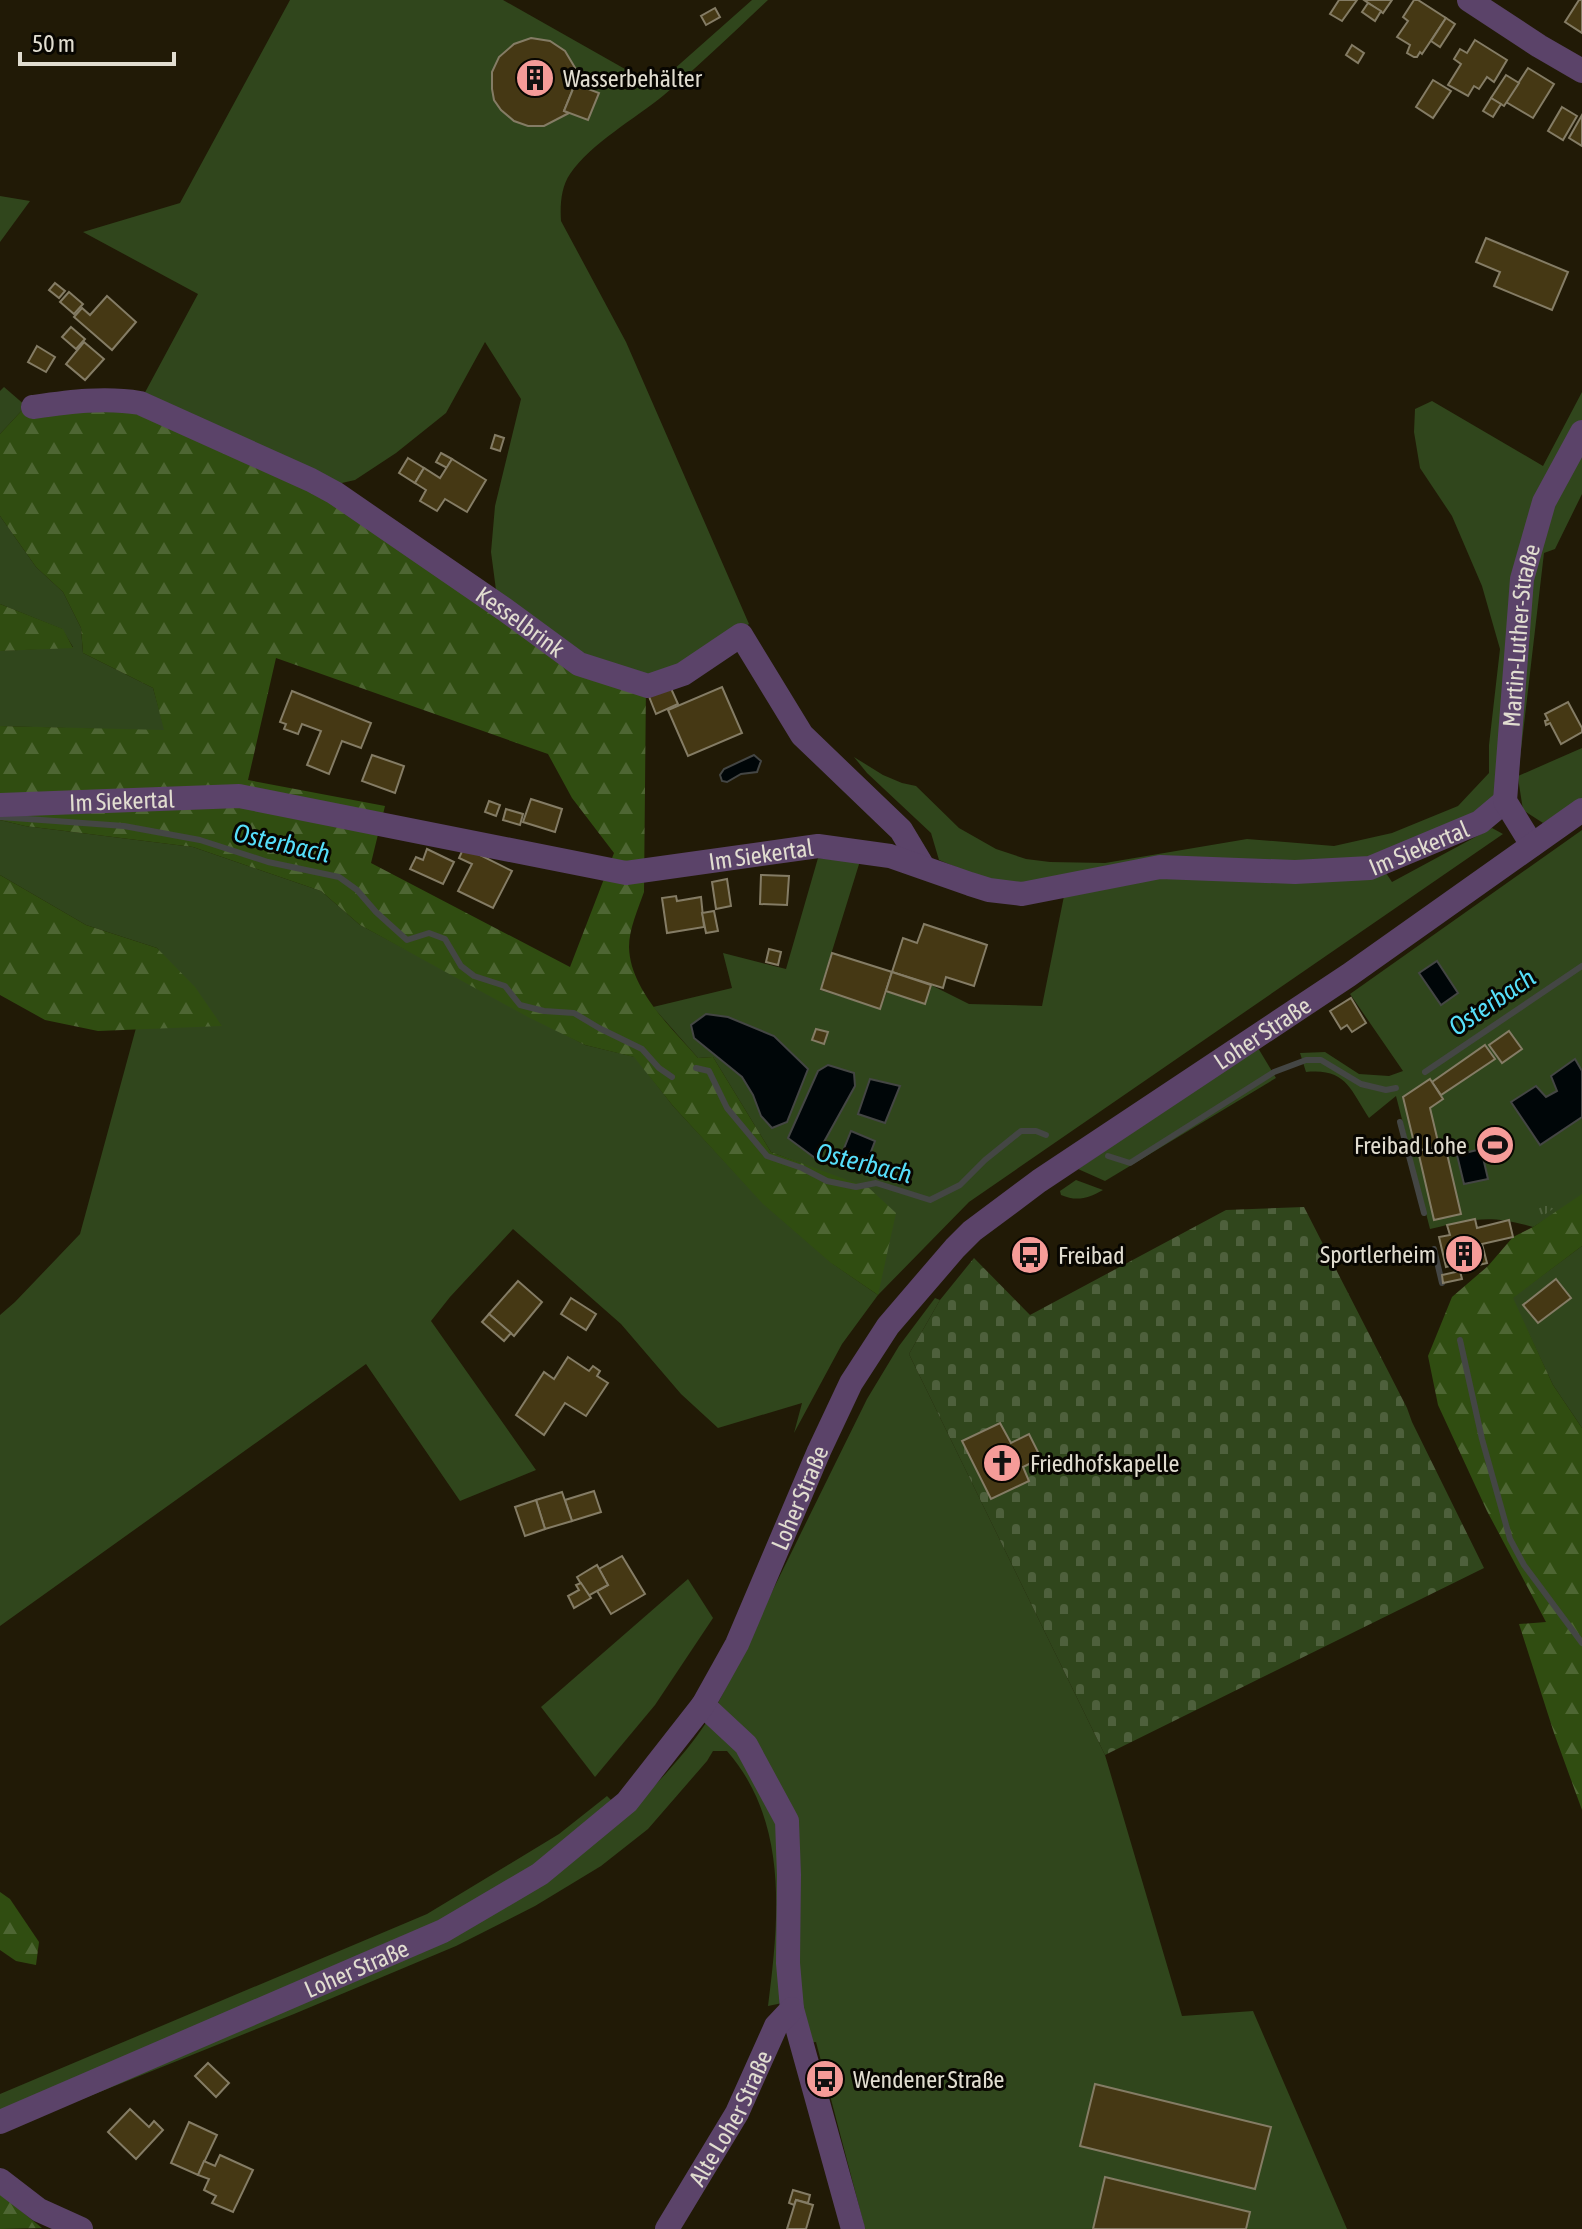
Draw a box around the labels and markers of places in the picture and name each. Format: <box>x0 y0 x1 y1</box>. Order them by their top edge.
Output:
building icon: Wasserbehälter <box>514 57 556 99</box>
place label: Wasserbehälter <box>563 65 703 92</box>
sports icon: Freibad Lohe <box>1474 1124 1516 1166</box>
place label: Freibad Lohe <box>1354 1132 1467 1159</box>
building icon: Sportlerheim <box>1443 1233 1485 1275</box>
bus stop icon: Freibad <box>1009 1234 1051 1276</box>
place label: Sportlerheim <box>1320 1241 1436 1268</box>
place label: Freibad <box>1058 1242 1125 1269</box>
church icon: Friedhofskapelle <box>981 1442 1023 1484</box>
place label: Friedhofskapelle <box>1030 1450 1179 1477</box>
bus stop icon: Wendener Straße <box>804 2058 846 2100</box>
place label: Wendener Straße <box>853 2066 1004 2093</box>

